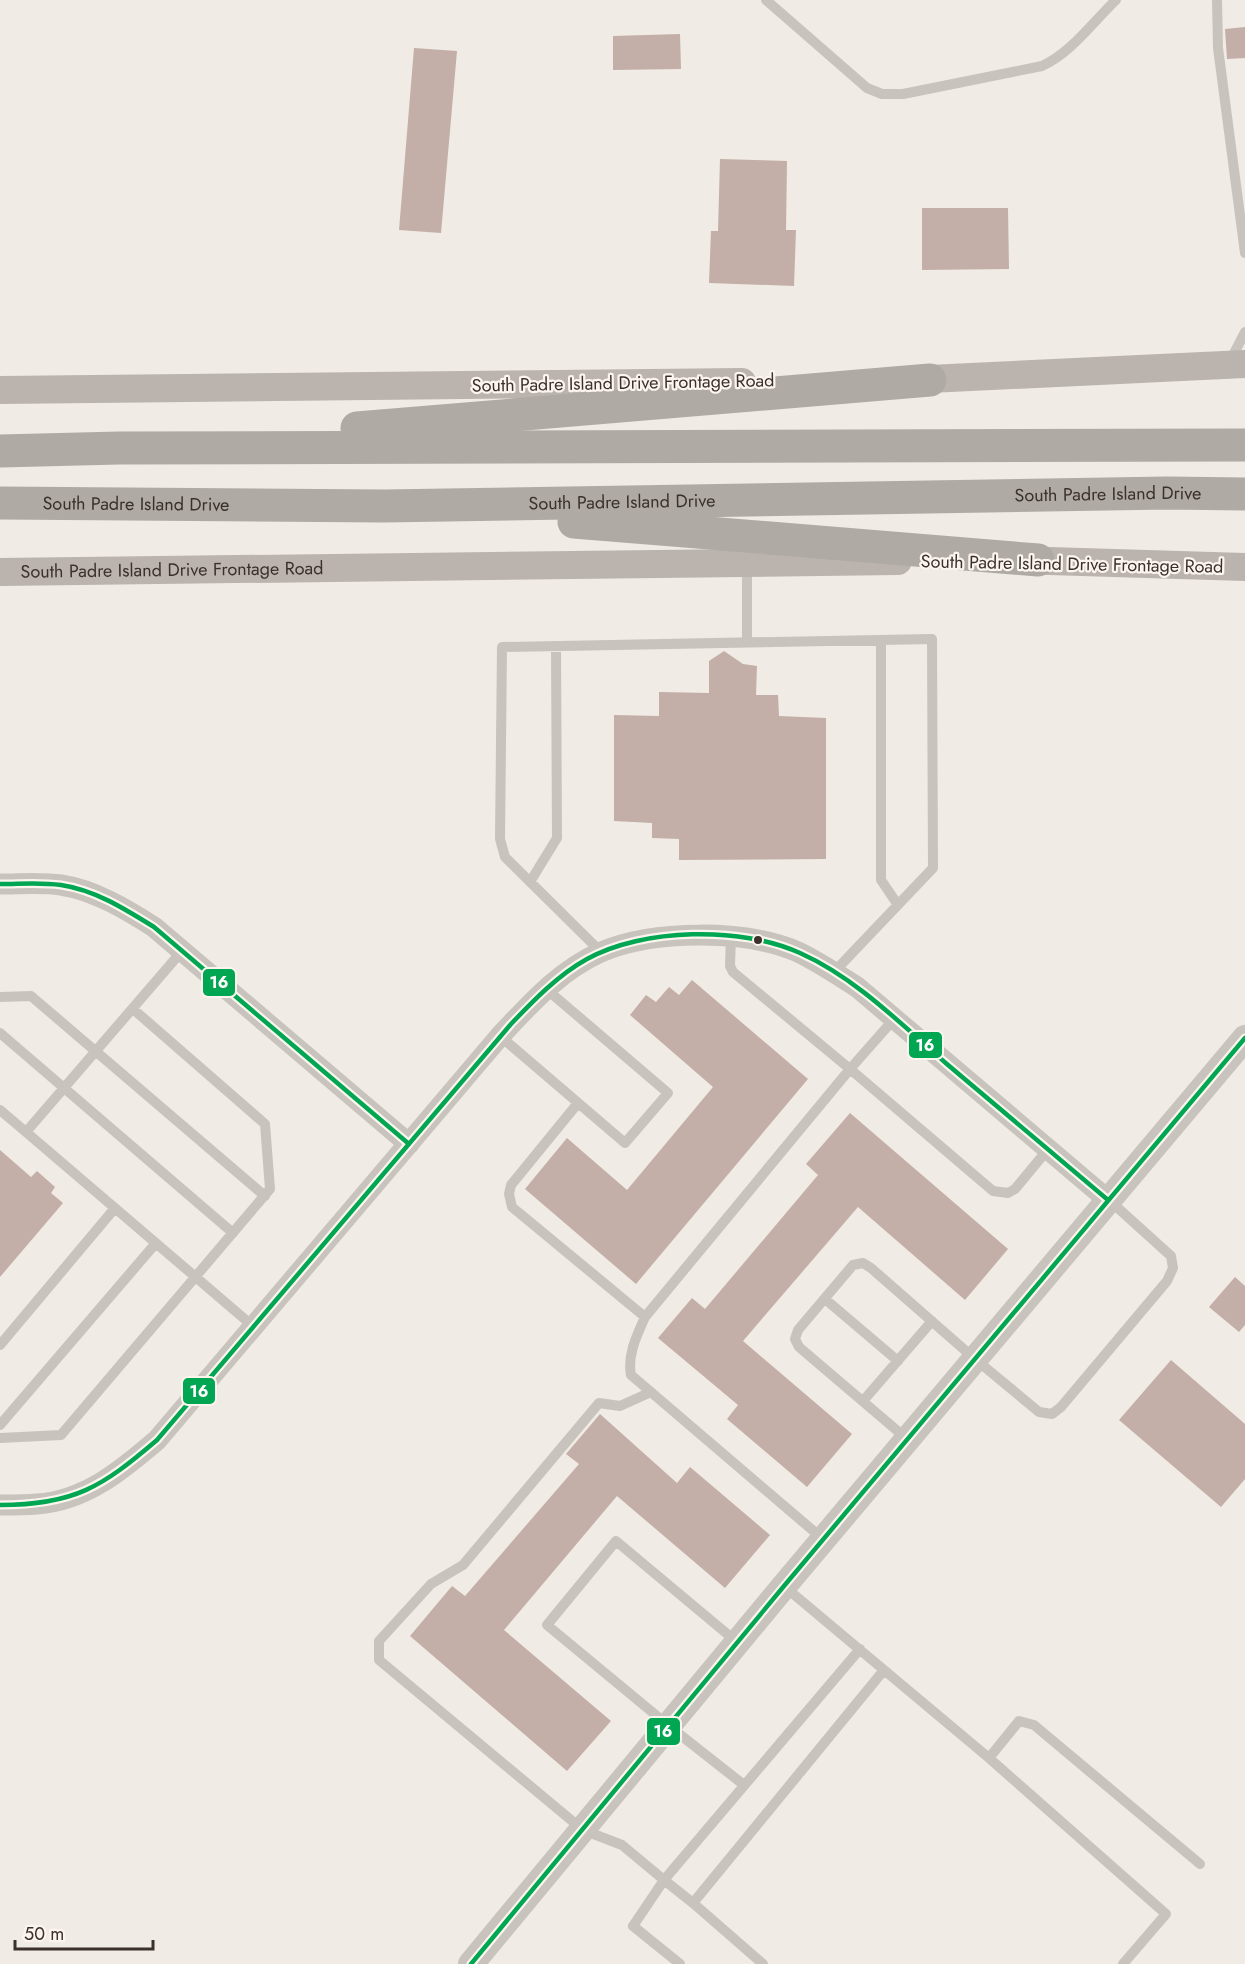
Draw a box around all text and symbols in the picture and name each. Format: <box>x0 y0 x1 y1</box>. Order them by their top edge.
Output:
street label: South Padre Island Drive Frontage Road <box>471 367 775 399</box>
street label: South Padre Island Drive <box>1014 480 1201 509</box>
street label: South Padre Island Drive <box>528 487 716 517</box>
street label: South Padre Island Drive <box>42 490 230 518</box>
street label: South Padre Island Drive Frontage Road <box>920 548 1224 580</box>
street label: South Padre Island Drive Frontage Road <box>20 555 324 585</box>
unlabelled marker <box>752 934 764 946</box>
line badge: 16 <box>202 968 236 997</box>
text: 16 <box>210 971 228 994</box>
line badge: 16 <box>908 1031 943 1059</box>
text: 16 <box>916 1034 934 1057</box>
line badge: 16 <box>182 1377 216 1405</box>
text: 16 <box>190 1380 208 1403</box>
line badge: 16 <box>646 1717 681 1746</box>
text: 16 <box>654 1720 672 1743</box>
scale bar <box>15 1913 153 1951</box>
text: 50 m <box>24 1921 64 1947</box>

